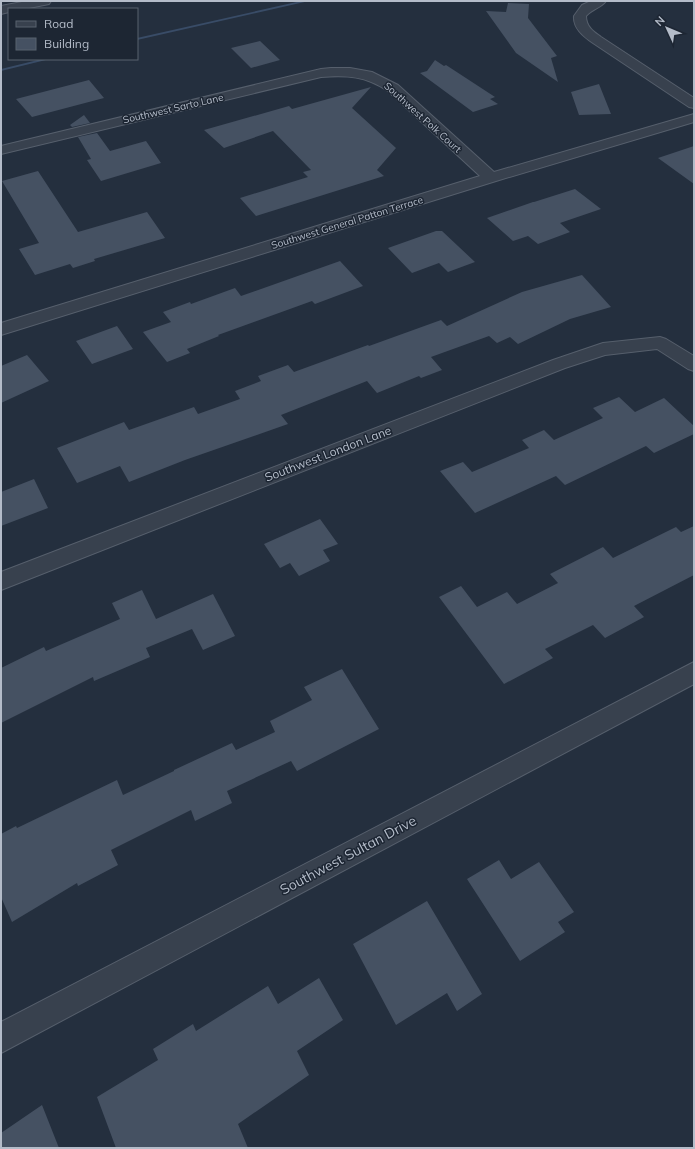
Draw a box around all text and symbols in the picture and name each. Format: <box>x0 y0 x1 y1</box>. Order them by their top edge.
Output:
legend <box>8 8 138 60</box>
north arrow <box>647 8 687 48</box>
text: N <box>652 13 668 29</box>
text: Road <box>44 16 73 31</box>
text: Building <box>44 36 89 51</box>
street label: Southwest Polk Court <box>381 79 464 156</box>
street label: Southwest Sarto Lane <box>122 91 225 126</box>
street label: Southwest General Patton Terrace <box>270 193 425 252</box>
street label: Southwest London Lane <box>262 422 393 485</box>
street label: Southwest Sultan Drive <box>277 811 419 899</box>

